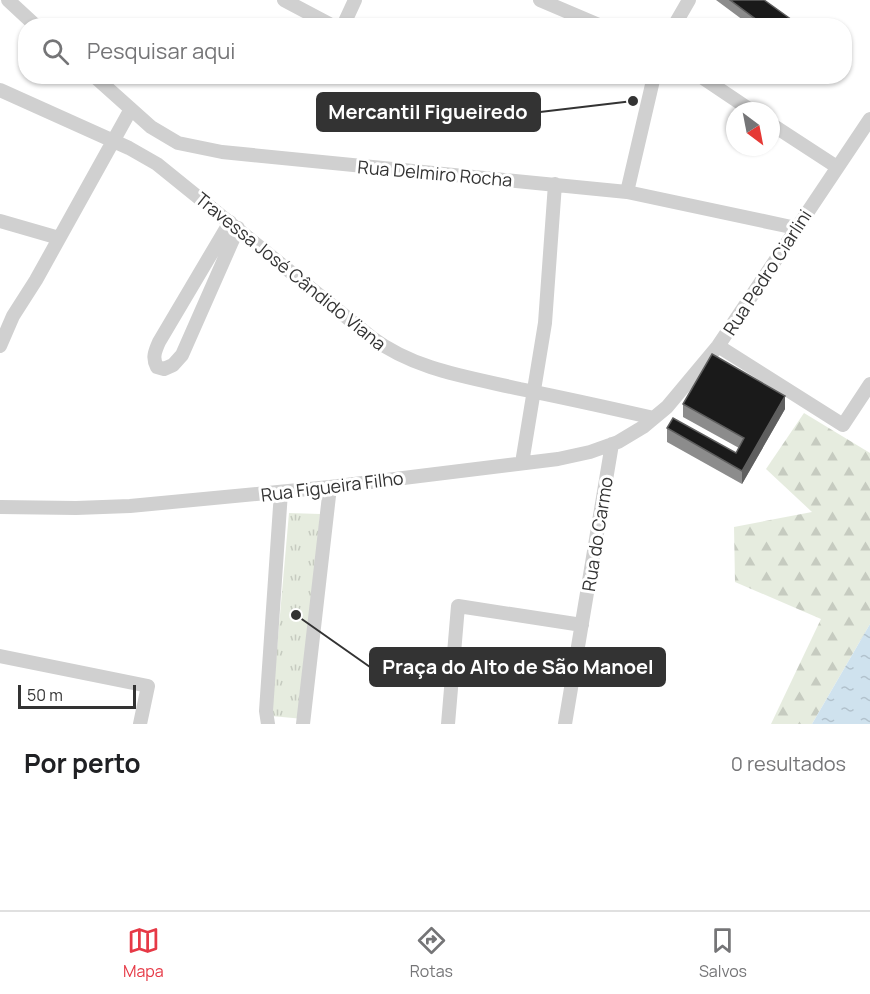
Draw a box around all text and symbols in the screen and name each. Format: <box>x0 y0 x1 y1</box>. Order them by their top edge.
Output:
search box <box>18 18 852 84</box>
icon: search <box>39 35 72 68</box>
text: Pesquisar aqui <box>87 36 235 66</box>
callout: Mercantil Figueiredo <box>317 93 540 131</box>
text: Mercantil Figueiredo <box>328 98 528 125</box>
north arrow <box>726 102 780 156</box>
street label: Rua Delmiro Rocha <box>357 154 513 192</box>
street label: Travessa José Cândido Viana <box>191 187 391 355</box>
street label: Rua Pedro Ciarlini <box>717 205 817 339</box>
street label: Rua Figueira Filho <box>259 465 405 507</box>
street label: Rua do Carmo <box>576 475 618 593</box>
callout: Praça do Alto de São Manoel <box>370 648 665 686</box>
text: Praça do Alto de São Manoel <box>382 653 654 680</box>
scale bar <box>18 682 136 710</box>
text: 50 m <box>27 684 63 706</box>
text: Por perto <box>24 745 141 781</box>
text: 0 resultados <box>731 750 846 777</box>
tab: Mapa <box>123 924 164 982</box>
tab: Rotas <box>410 924 453 982</box>
tab: Salvos <box>699 924 747 982</box>

